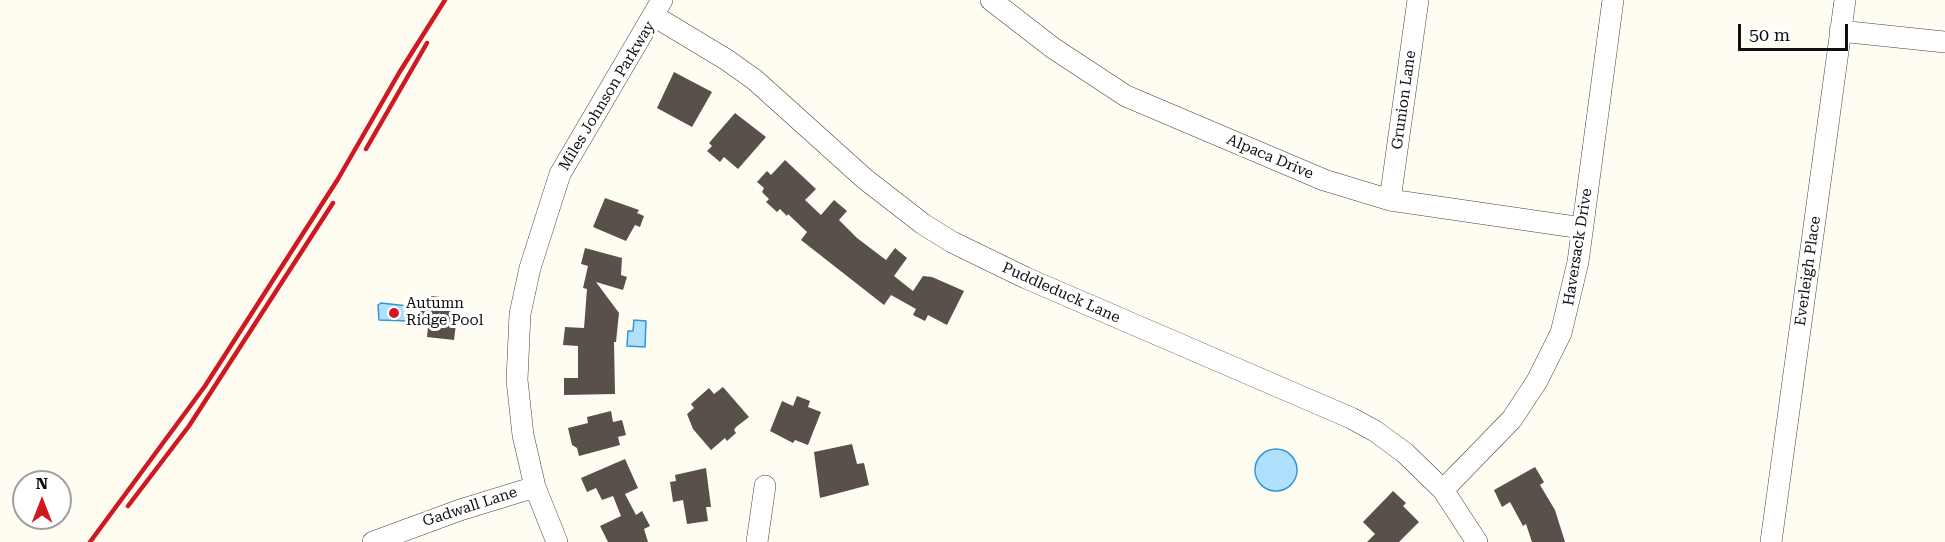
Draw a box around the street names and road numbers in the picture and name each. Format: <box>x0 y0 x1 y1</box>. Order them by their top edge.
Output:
street label: Miles Johnson Parkway <box>555 18 659 174</box>
street label: Grunion Lane <box>1388 49 1420 151</box>
street label: Alpaca Drive <box>1224 131 1316 183</box>
street label: Haversack Drive <box>1560 187 1596 307</box>
street label: Everleigh Place <box>1791 215 1825 327</box>
street label: Puddleduck Lane <box>999 259 1123 327</box>
street label: Gadwall Lane <box>420 483 520 531</box>

